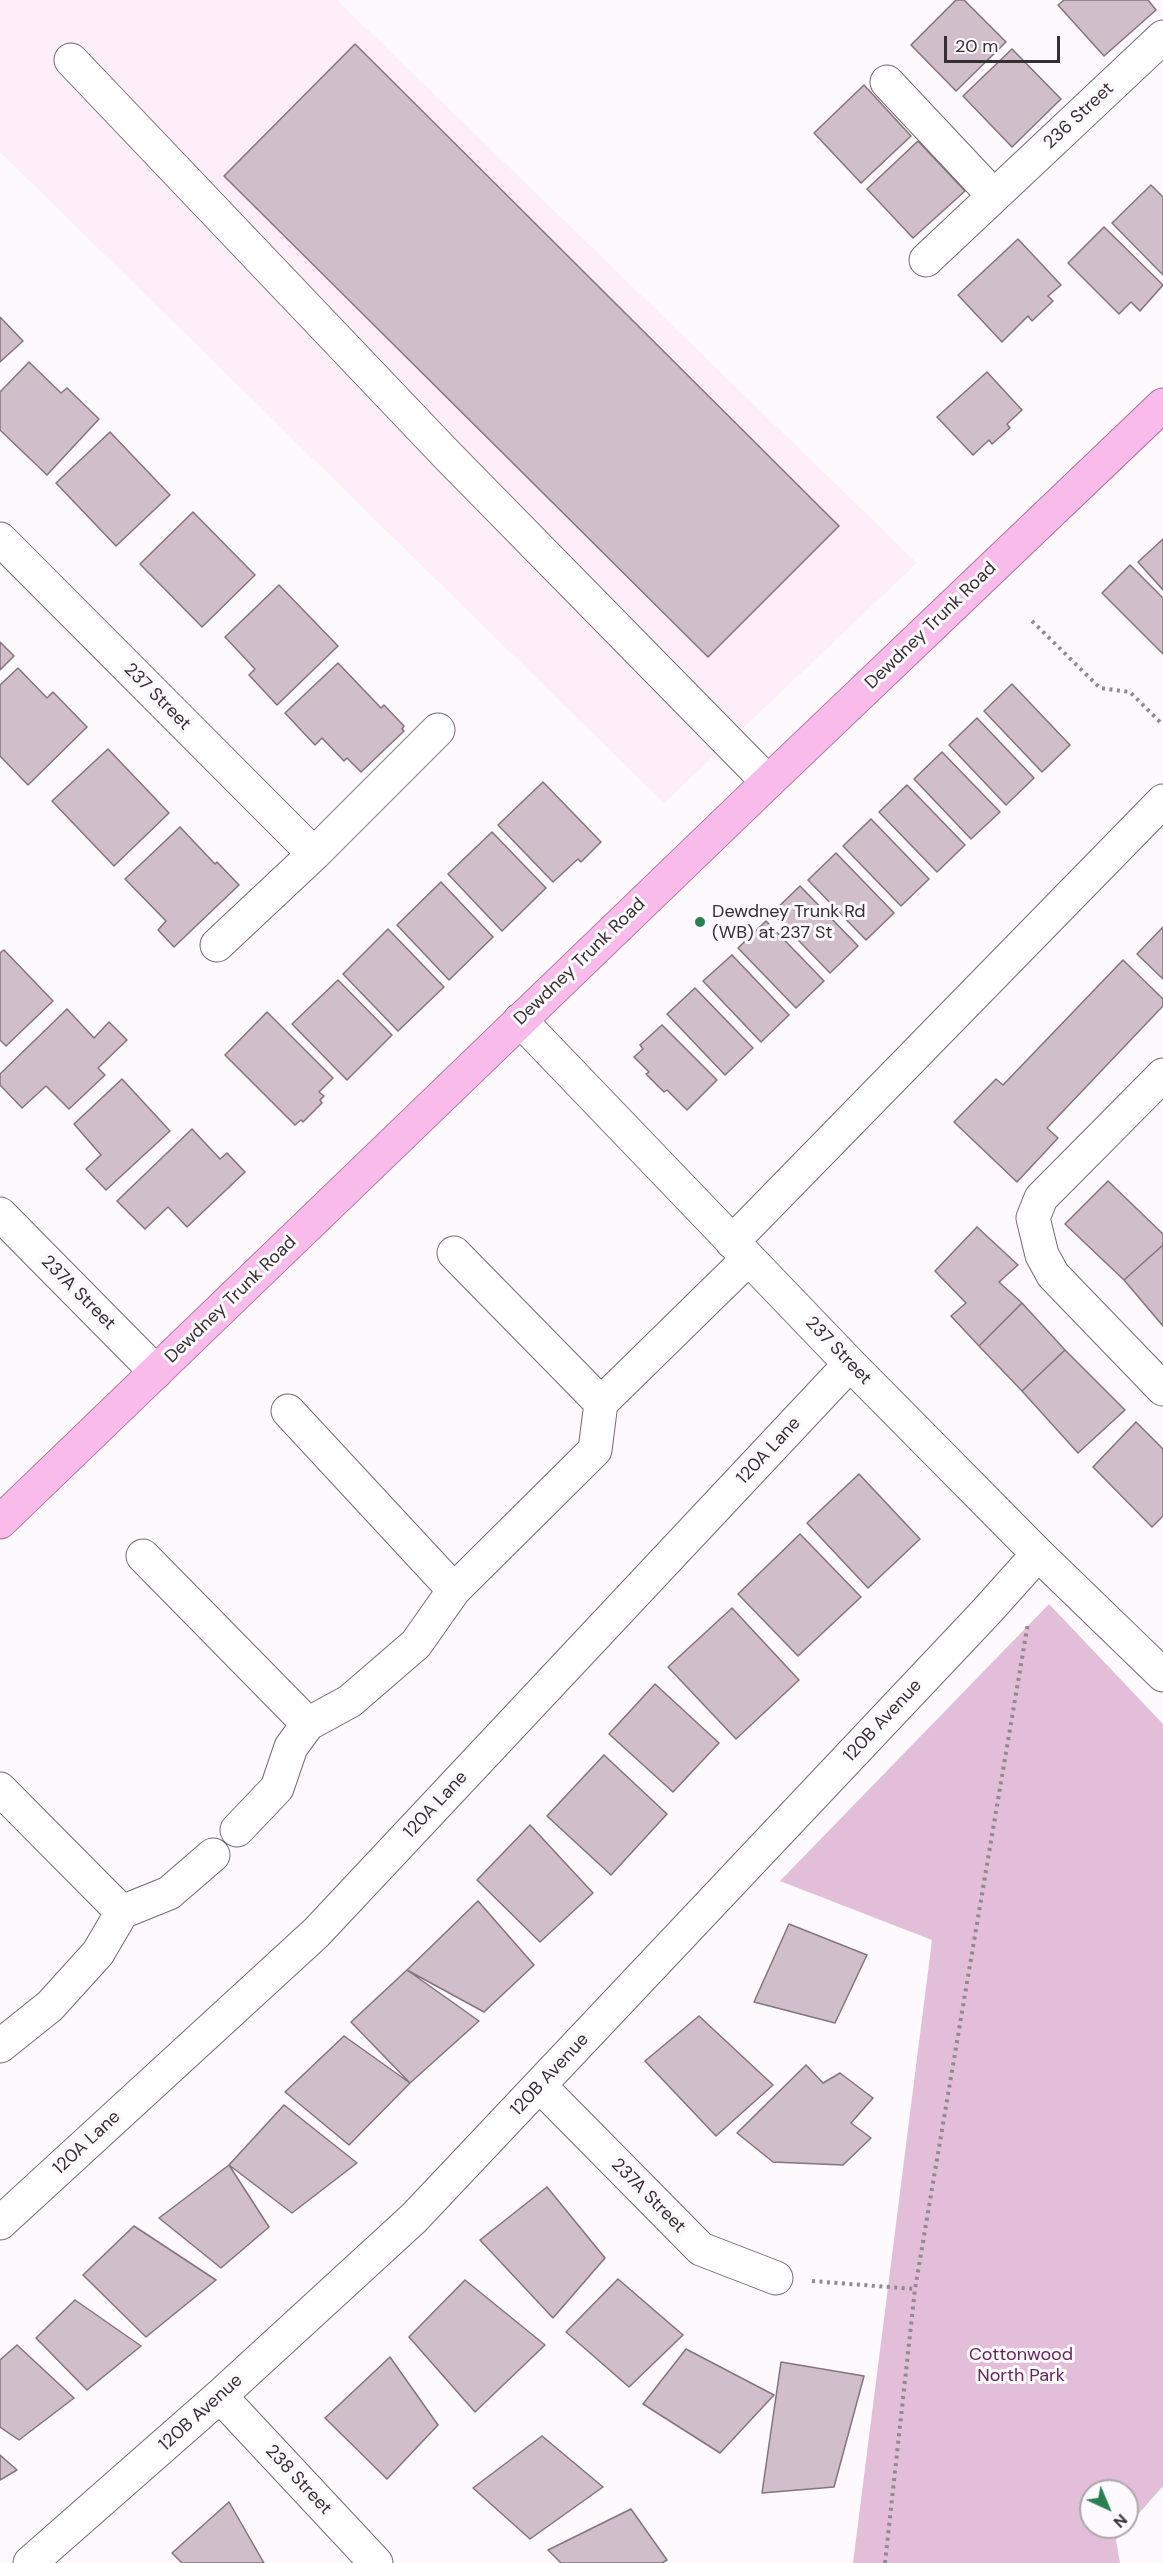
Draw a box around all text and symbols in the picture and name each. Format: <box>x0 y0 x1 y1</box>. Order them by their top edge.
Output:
scale bar <box>947 24 1062 62</box>
text: 20 m <box>955 34 998 58</box>
street label: 236 Street <box>1039 78 1119 154</box>
street label: Dewdney Trunk Road <box>861 558 1001 694</box>
street label: 237 Street <box>119 659 195 735</box>
street label: Dewdney Trunk Road <box>510 894 650 1030</box>
place label: Dewdney Trunk Rd (WB) at 237 St <box>712 901 866 944</box>
marker: Dewdney Trunk Rd (WB) at 237 St <box>693 915 707 929</box>
street label: Dewdney Trunk Road <box>161 1232 301 1368</box>
street label: 237A Street <box>36 1251 120 1335</box>
street label: 237 Street <box>800 1313 876 1389</box>
street label: 120A Lane <box>732 1413 806 1489</box>
street label: 120B Avenue <box>839 1675 927 1767</box>
street label: 120A Lane <box>399 1767 473 1843</box>
street label: 120B Avenue <box>506 2029 594 2121</box>
street label: 120A Lane <box>49 2106 125 2180</box>
street label: 237A Street <box>606 2154 690 2238</box>
park label: Cottonwood North Park <box>969 2344 1073 2386</box>
street label: 120B Avenue <box>155 2370 247 2456</box>
street label: 238 Street <box>260 2441 336 2519</box>
north arrow <box>1079 2479 1139 2539</box>
text: N <box>1109 2509 1132 2532</box>

